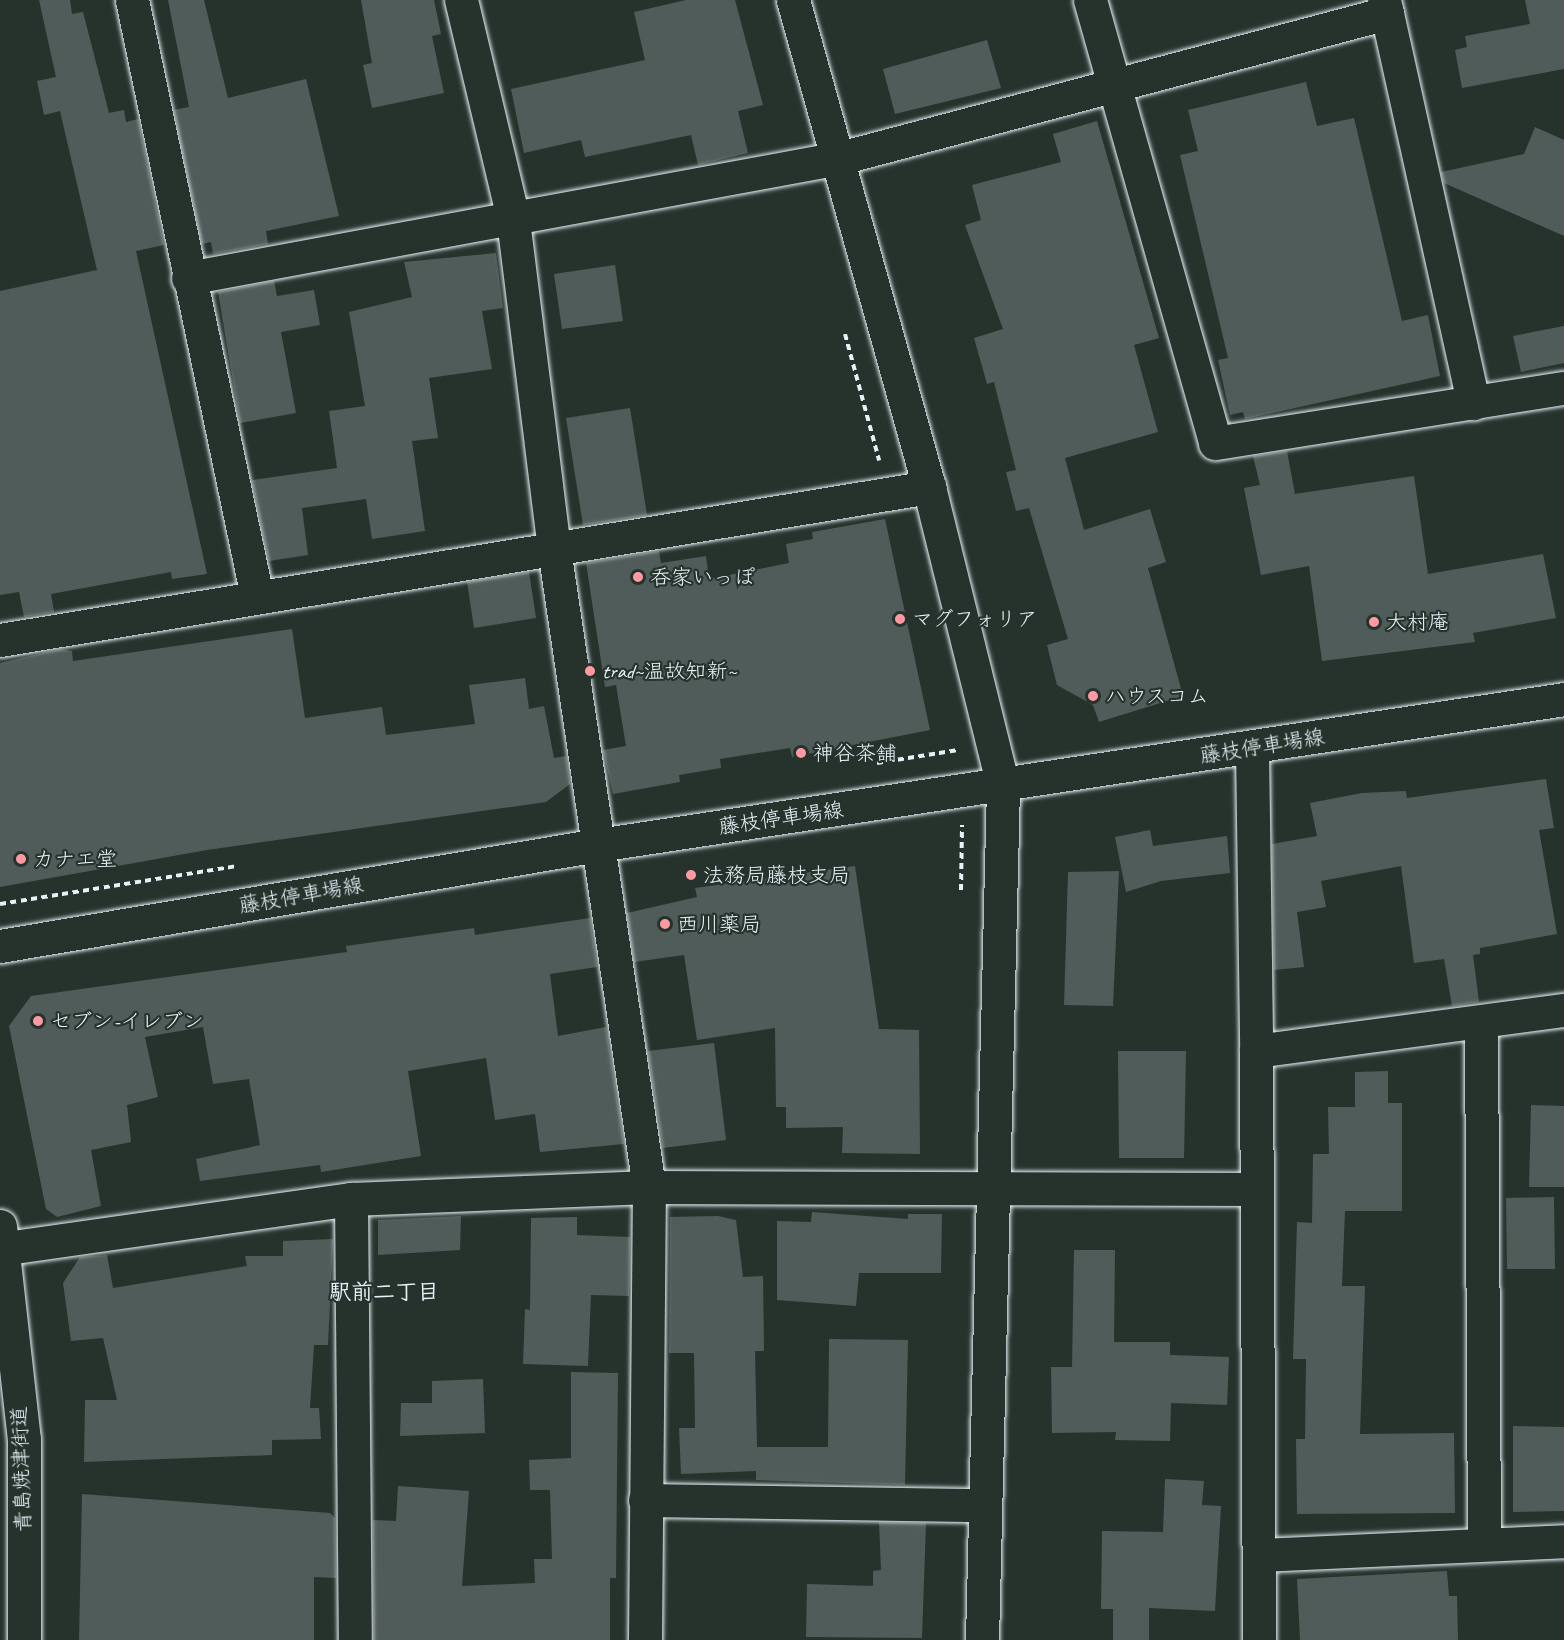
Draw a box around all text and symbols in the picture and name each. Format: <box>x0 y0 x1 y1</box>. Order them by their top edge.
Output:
place label: 呑家いっぽ <box>650 564 755 590</box>
marker: 呑家いっぽ <box>631 570 645 584</box>
place label: マグフォリア <box>912 606 1038 632</box>
place label: 大村庵 <box>1386 609 1449 635</box>
marker: マグフォリア <box>893 612 907 626</box>
marker: 大村庵 <box>1367 615 1381 629</box>
place label: trad~温故知新~ <box>602 658 737 684</box>
marker: trad~温故知新~ <box>583 664 597 678</box>
place label: ハウスコム <box>1105 683 1210 709</box>
marker: ハウスコム <box>1086 689 1100 703</box>
street label: 藤枝停車場線 <box>1198 724 1326 768</box>
place label: 神谷茶舗 <box>813 740 897 766</box>
marker: 神谷茶舗 <box>794 746 808 760</box>
street label: 藤枝停車場線 <box>717 797 845 839</box>
place label: カナエ堂 <box>33 846 117 872</box>
marker: カナエ堂 <box>14 852 28 866</box>
place label: 法務局藤枝支局 <box>703 862 850 888</box>
marker: 法務局藤枝支局 <box>684 868 698 882</box>
street label: 藤枝停車場線 <box>237 872 365 918</box>
place label: 西川薬局 <box>677 911 761 937</box>
marker: 西川薬局 <box>658 917 672 931</box>
place label: セブン-イレブン <box>50 1008 204 1034</box>
marker: セブン-イレブン <box>31 1014 45 1028</box>
district label: 駅前二丁目 <box>329 1280 439 1306</box>
street label: 青島焼津街道 <box>6 1406 36 1532</box>

